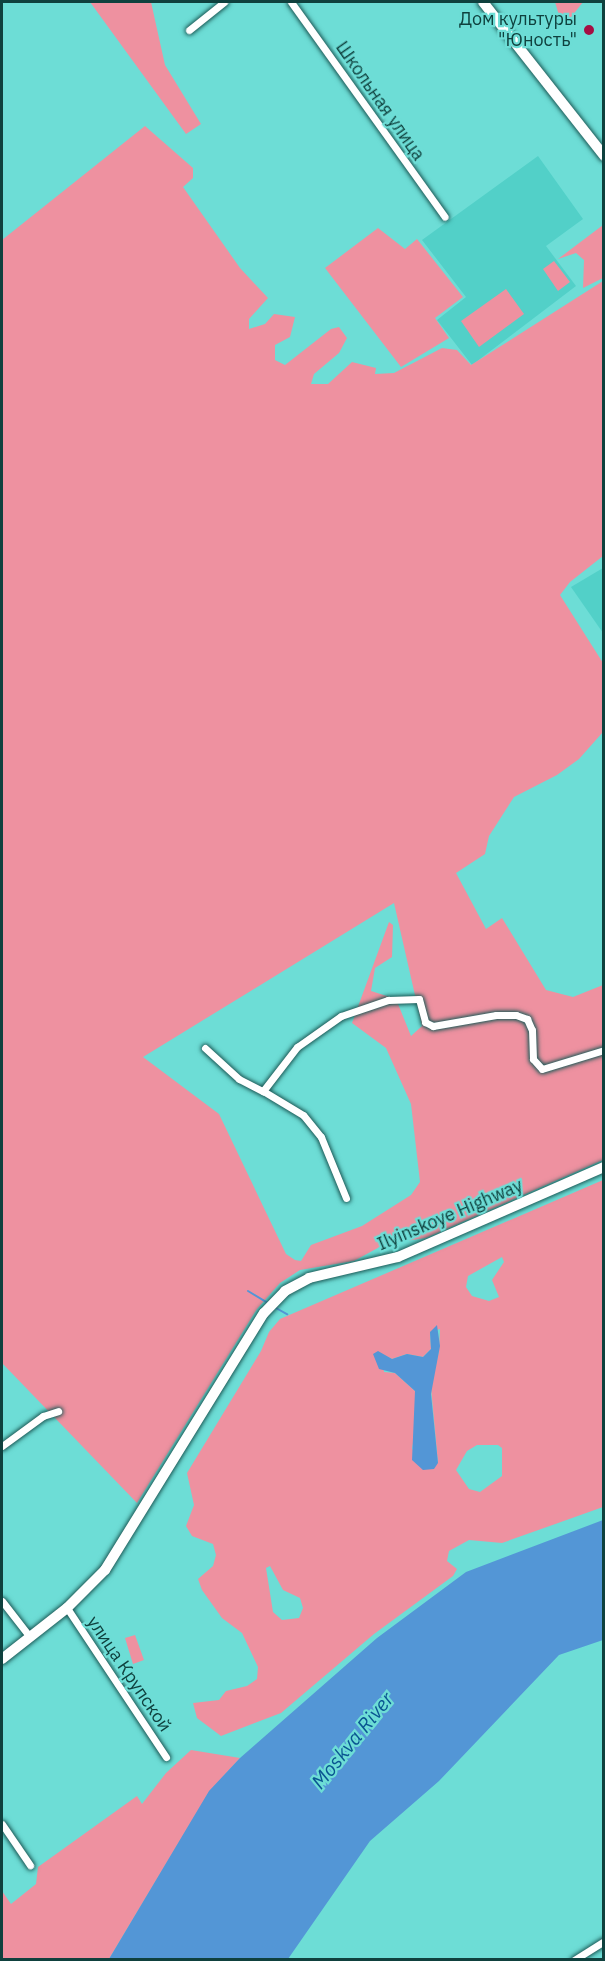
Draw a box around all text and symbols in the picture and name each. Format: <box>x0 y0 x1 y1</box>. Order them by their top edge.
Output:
place label: Дом культуры "Юность" <box>459 9 577 52</box>
marker: Дом культуры "Юность" <box>582 23 596 37</box>
street label: Школьная улица <box>331 37 429 165</box>
street label: Ilyinskoye Highway <box>374 1175 526 1255</box>
street label: улица Крупской <box>82 1612 176 1736</box>
water label: Moskva River <box>306 1687 398 1793</box>

